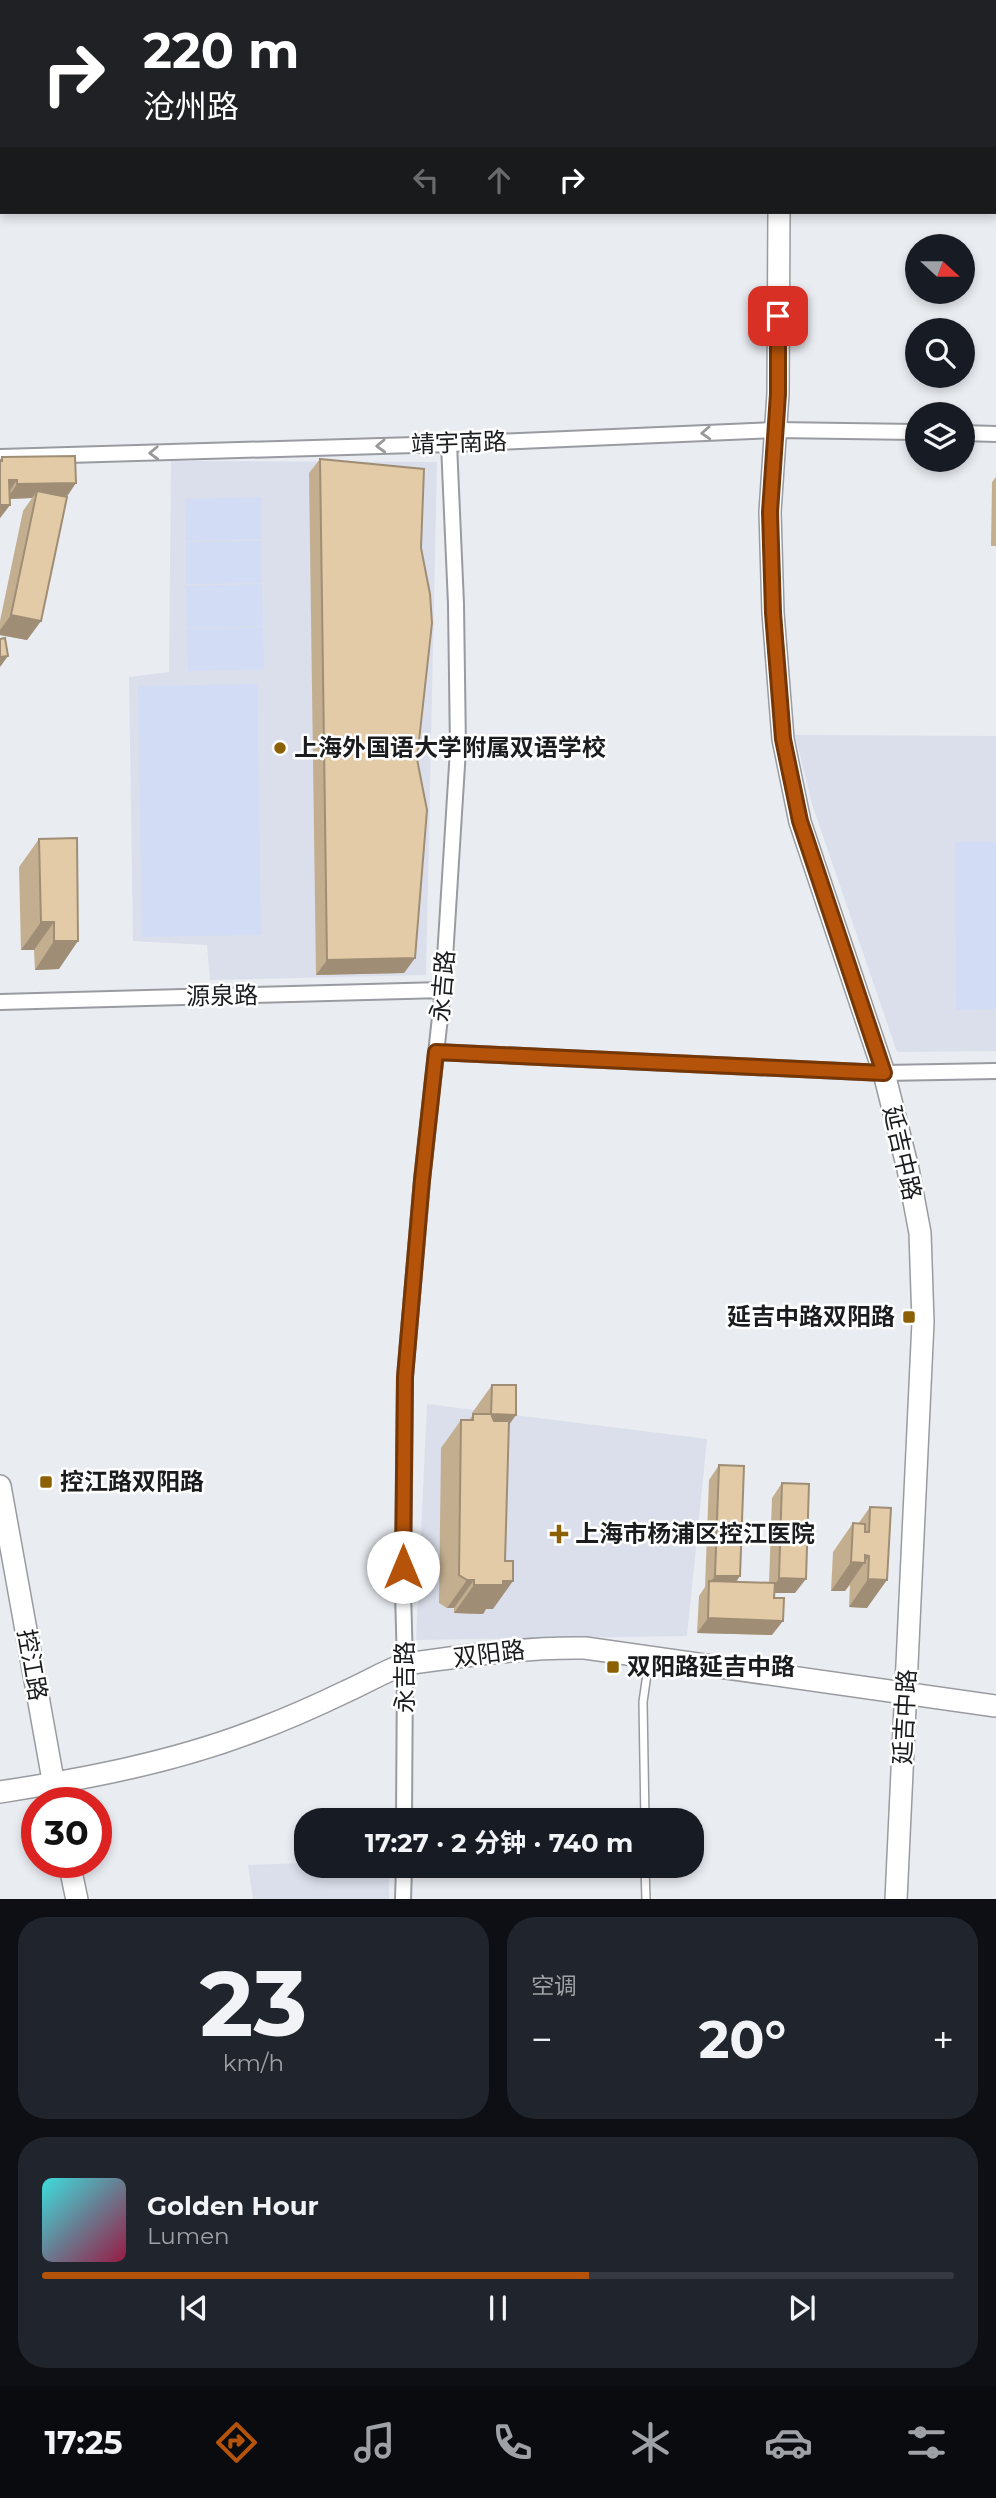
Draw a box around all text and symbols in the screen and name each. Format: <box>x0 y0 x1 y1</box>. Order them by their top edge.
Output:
text: 220 m <box>143 21 299 80</box>
icon: right <box>28 28 119 119</box>
text: 沧州路 <box>143 87 239 126</box>
icon: left <box>407 161 445 199</box>
icon: ahead <box>480 161 518 199</box>
icon: right <box>553 161 591 199</box>
north arrow <box>905 234 975 304</box>
map controls <box>905 234 975 472</box>
pin <box>748 286 808 346</box>
icon: arrive <box>759 297 797 335</box>
button: search <box>905 318 975 388</box>
button: layers <box>905 402 975 472</box>
one-way arrow <box>701 425 712 440</box>
street label: 靖宇南路 <box>411 426 507 459</box>
one-way arrow <box>375 438 386 454</box>
one-way arrow <box>148 445 159 460</box>
place label: 上海外国语大学附属双语学校 <box>294 733 606 762</box>
marker: 上海外国语大学附属双语学校 <box>272 740 288 756</box>
street label: 永吉路 <box>425 949 460 1023</box>
street label: 源泉路 <box>186 980 258 1011</box>
street label: 延吉中路 <box>878 1103 927 1203</box>
place label: 延吉中路双阳路 <box>727 1302 895 1331</box>
marker: 延吉中路双阳路 <box>901 1309 917 1325</box>
place label: 控江路双阳路 <box>60 1467 204 1496</box>
marker: 控江路双阳路 <box>38 1474 54 1490</box>
place label: 上海市杨浦区控江医院 <box>575 1519 815 1548</box>
marker: 上海市杨浦区控江医院 <box>549 1524 569 1544</box>
position arrow <box>366 1530 440 1604</box>
street label: 控江路 <box>12 1627 53 1703</box>
street label: 双阳路 <box>451 1635 526 1672</box>
street label: 永吉路 <box>390 1641 419 1713</box>
place label: 双阳路延吉中路 <box>627 1652 795 1681</box>
marker: 双阳路延吉中路 <box>605 1659 621 1675</box>
street label: 延吉中路 <box>888 1668 921 1766</box>
speed limit sign: 30 <box>21 1787 112 1878</box>
text: 17:27 · 2 分钟 · 740 m <box>365 1827 633 1859</box>
text: 23 <box>200 1948 307 2059</box>
text: 空调 <box>531 1972 577 2000</box>
text: 20° <box>699 2008 786 2071</box>
text: − <box>531 2016 553 2063</box>
text: + <box>932 2016 954 2063</box>
text: km/h <box>223 2049 284 2077</box>
text: Golden Hour <box>147 2190 319 2222</box>
text: Lumen <box>147 2222 230 2250</box>
icon: previous <box>175 2289 213 2327</box>
icon: pause <box>479 2289 517 2327</box>
icon: next <box>783 2289 821 2327</box>
icon: directions <box>212 2418 261 2467</box>
icon: music <box>350 2418 399 2467</box>
icon: phone <box>488 2418 537 2467</box>
icon: climate <box>626 2418 675 2467</box>
icon: car <box>764 2418 813 2467</box>
icon: filters <box>902 2418 951 2467</box>
text: 17:25 <box>45 2423 123 2462</box>

